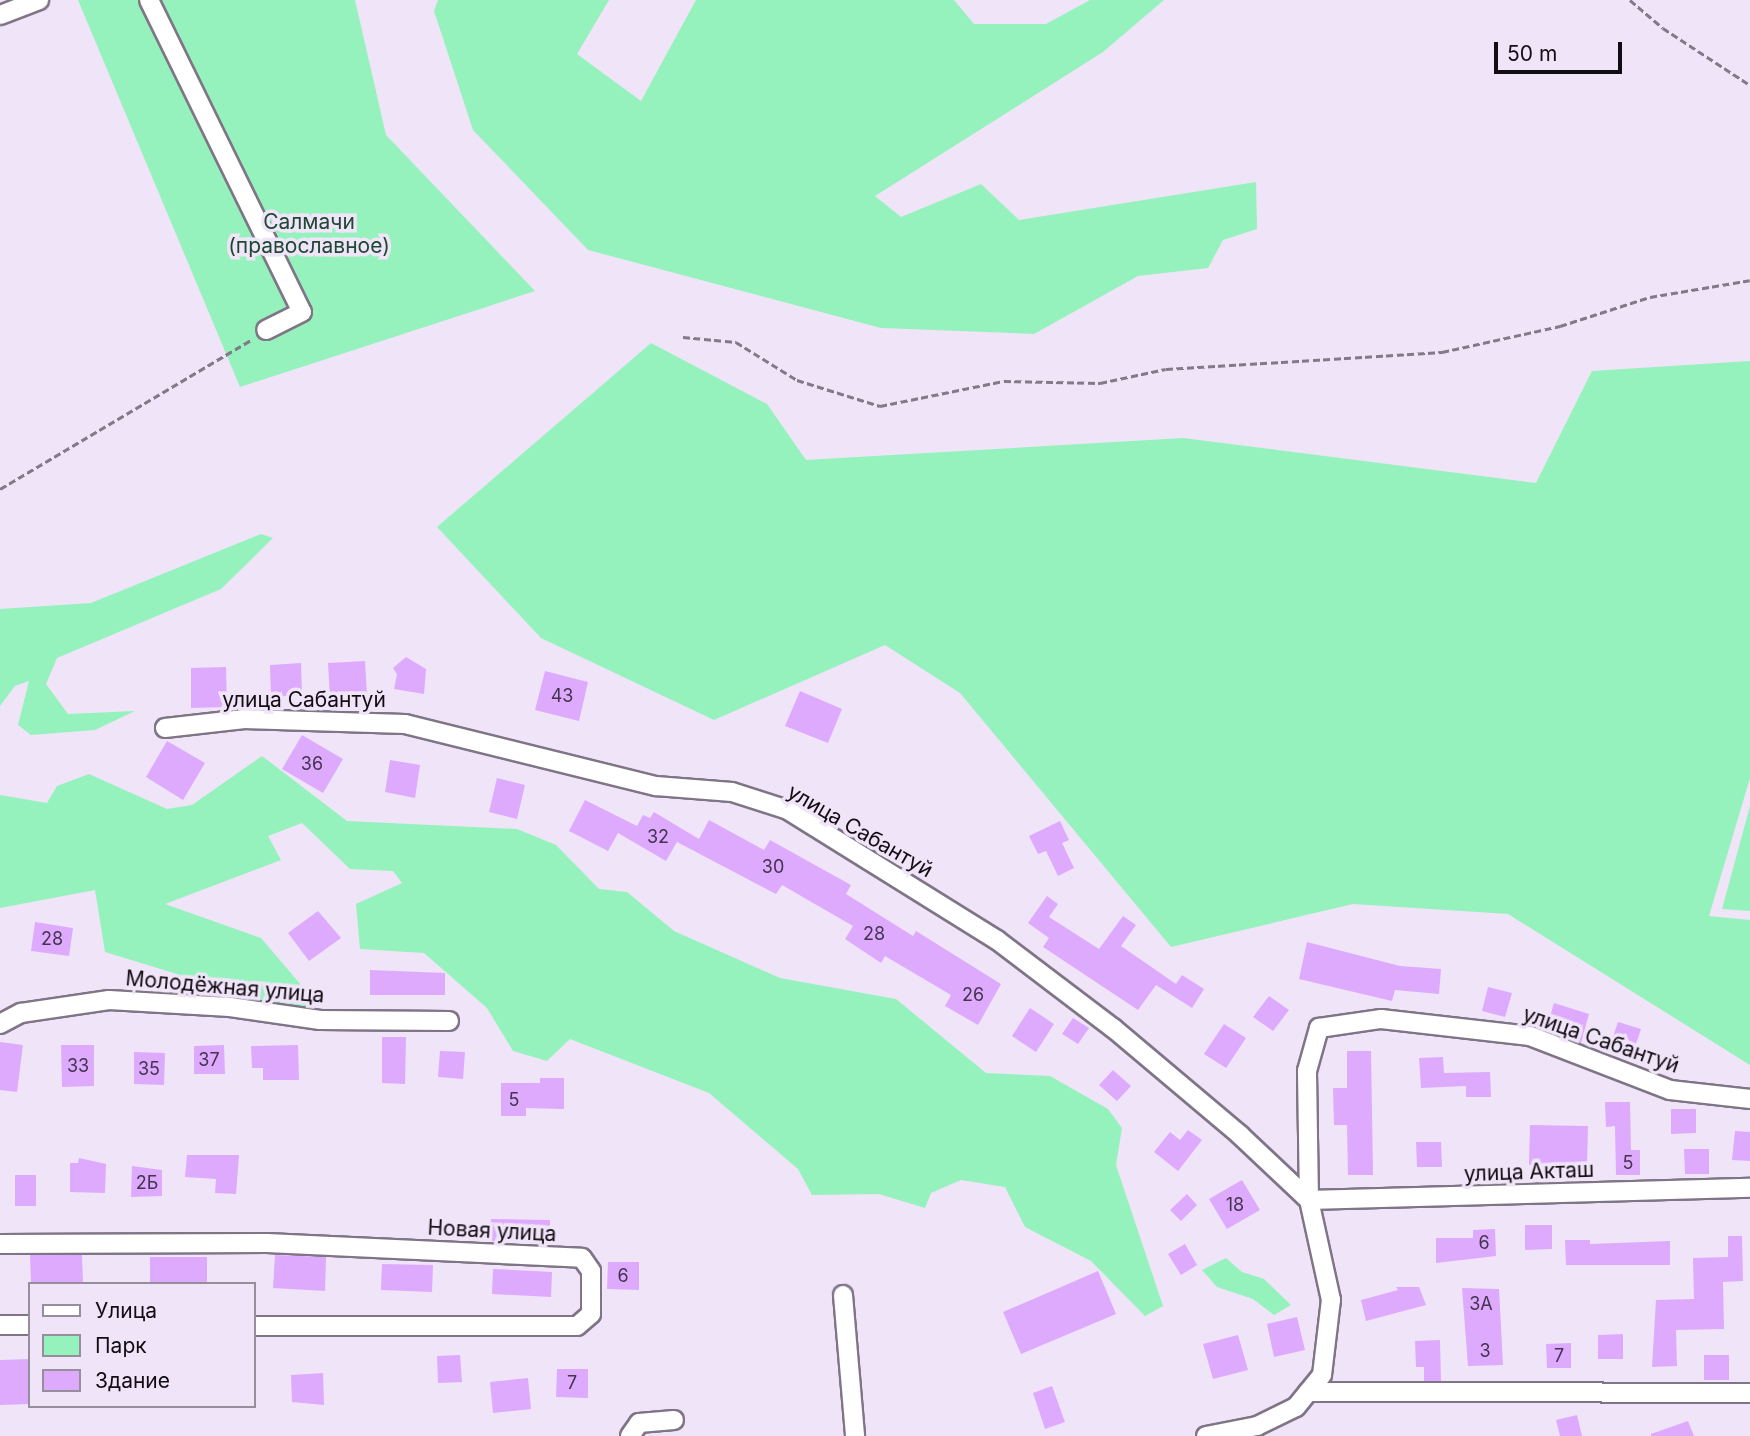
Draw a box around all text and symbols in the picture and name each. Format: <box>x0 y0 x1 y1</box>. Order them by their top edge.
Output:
scale bar <box>1498 28 1626 72</box>
text: 50 m <box>1507 41 1557 66</box>
park label: Салмачи (православное) <box>228 209 390 259</box>
house number: 43 <box>551 685 573 707</box>
street label: улица Сабантуй <box>222 687 386 713</box>
house number: 36 <box>301 753 323 775</box>
street label: улица Сабантуй <box>783 779 937 883</box>
house number: 32 <box>647 826 669 848</box>
house number: 30 <box>762 856 784 878</box>
house number: 28 <box>863 923 885 945</box>
house number: 28 <box>41 928 63 950</box>
street label: Молодёжная улица <box>124 966 326 1008</box>
house number: 26 <box>962 984 984 1006</box>
street label: улица Сабантуй <box>1520 1001 1682 1079</box>
house number: 37 <box>198 1049 220 1071</box>
house number: 33 <box>67 1055 89 1077</box>
house number: 35 <box>138 1058 160 1080</box>
house number: 5 <box>509 1089 519 1111</box>
house number: 5 <box>1623 1152 1633 1174</box>
street label: улица Акташ <box>1463 1157 1595 1187</box>
house number: 2Б <box>136 1172 158 1194</box>
house number: 18 <box>1226 1194 1244 1216</box>
street label: Новая улица <box>427 1215 557 1247</box>
house number: 6 <box>1478 1232 1490 1254</box>
house number: 6 <box>617 1265 629 1287</box>
legend <box>28 1282 256 1408</box>
house number: 3А <box>1469 1293 1493 1315</box>
text: Улица <box>95 1298 157 1323</box>
text: Парк <box>95 1333 147 1358</box>
house number: 3 <box>1479 1340 1491 1362</box>
house number: 7 <box>1554 1345 1564 1367</box>
text: Здание <box>95 1368 170 1393</box>
house number: 7 <box>567 1372 577 1394</box>

